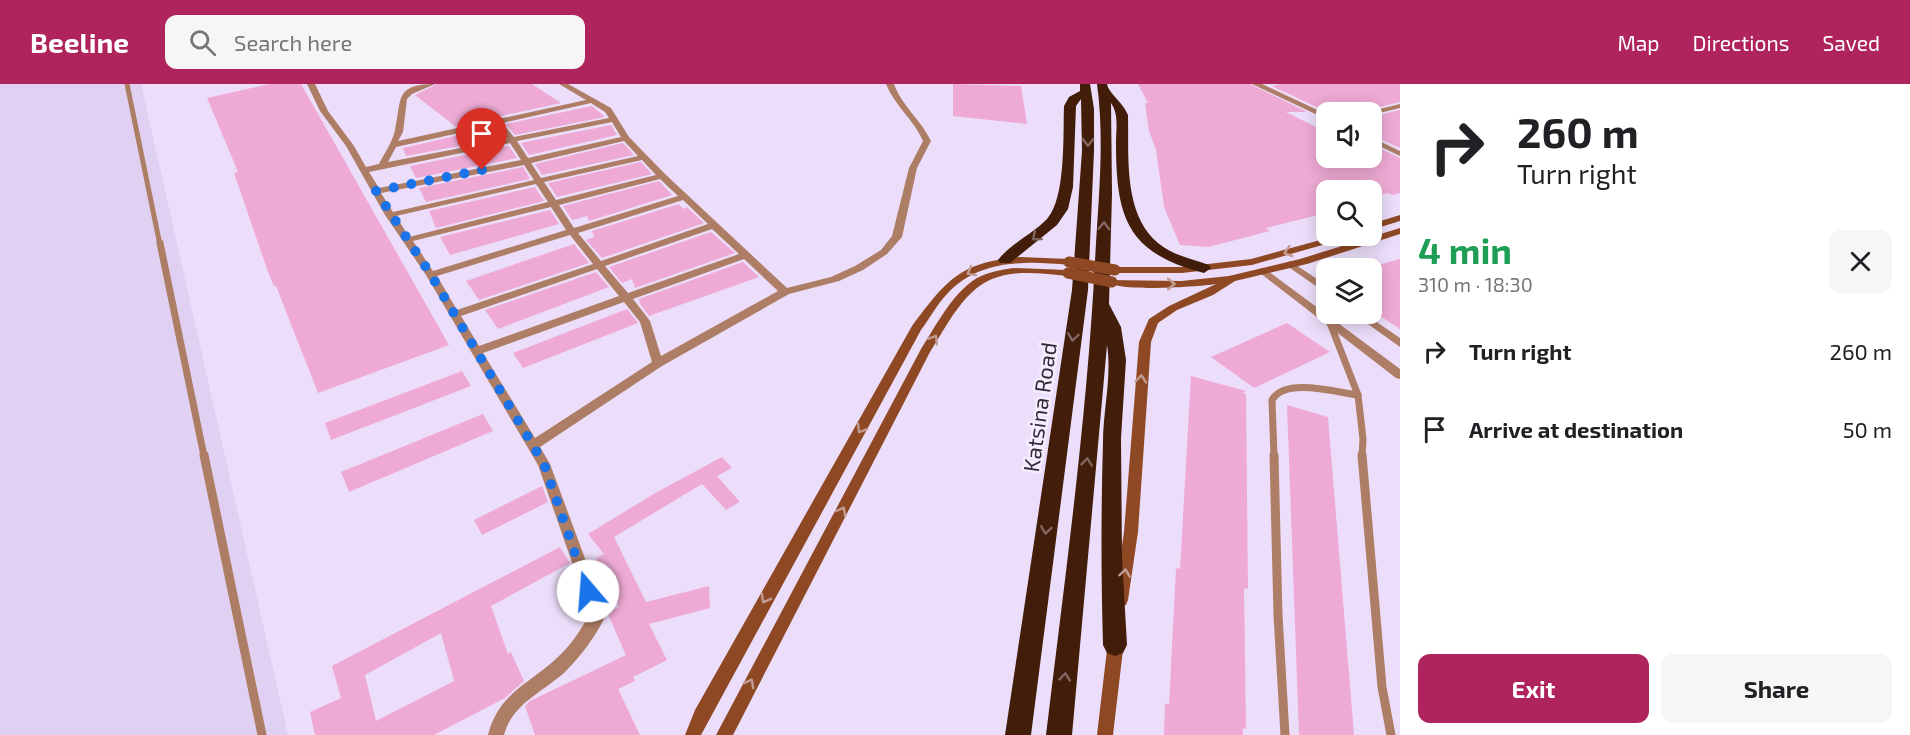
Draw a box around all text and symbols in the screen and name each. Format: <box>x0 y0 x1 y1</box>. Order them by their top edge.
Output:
search box <box>165 15 585 69</box>
text: Beeline <box>30 25 129 59</box>
icon: search <box>186 26 219 59</box>
text: Search here <box>234 29 352 55</box>
text: Map <box>1617 30 1660 55</box>
text: Directions <box>1693 30 1789 55</box>
text: Saved <box>1822 30 1880 55</box>
map controls <box>1316 102 1382 324</box>
button: sound <box>1316 102 1382 168</box>
text: 260 m <box>1517 106 1639 156</box>
pin <box>456 108 507 170</box>
icon: right <box>1418 108 1496 186</box>
icon: arrive <box>465 117 498 150</box>
one-way arrow <box>1082 138 1094 147</box>
text: Turn right <box>1517 157 1637 189</box>
button: search <box>1316 180 1382 246</box>
one-way arrow <box>1097 221 1110 230</box>
text: 4 min <box>1418 228 1512 271</box>
one-way arrow <box>1032 229 1043 240</box>
button: close <box>1829 230 1892 293</box>
one-way arrow <box>1283 245 1293 257</box>
button: layers <box>1316 258 1382 324</box>
one-way arrow <box>967 265 978 276</box>
text: 310 m · 18:30 <box>1418 272 1533 296</box>
one-way arrow <box>1166 278 1175 290</box>
one-way arrow <box>1068 332 1080 341</box>
one-way arrow <box>926 335 938 345</box>
icon: right <box>1418 335 1451 368</box>
text: Turn right <box>1469 338 1571 364</box>
text: 260 m <box>1830 338 1892 364</box>
street label: Katsina Road <box>1017 341 1061 473</box>
one-way arrow <box>1134 374 1147 383</box>
icon: arrive <box>1418 413 1451 446</box>
text: Arrive at destination <box>1469 416 1683 442</box>
text: 50 m <box>1843 416 1892 442</box>
one-way arrow <box>857 423 868 433</box>
one-way arrow <box>1080 457 1093 466</box>
one-way arrow <box>835 507 846 517</box>
one-way arrow <box>1041 525 1053 534</box>
position arrow <box>556 559 620 623</box>
one-way arrow <box>1119 568 1131 577</box>
one-way arrow <box>761 592 772 603</box>
button: Exit <box>1418 654 1649 723</box>
button: Share <box>1661 654 1892 723</box>
one-way arrow <box>1058 672 1071 681</box>
one-way arrow <box>743 678 754 689</box>

